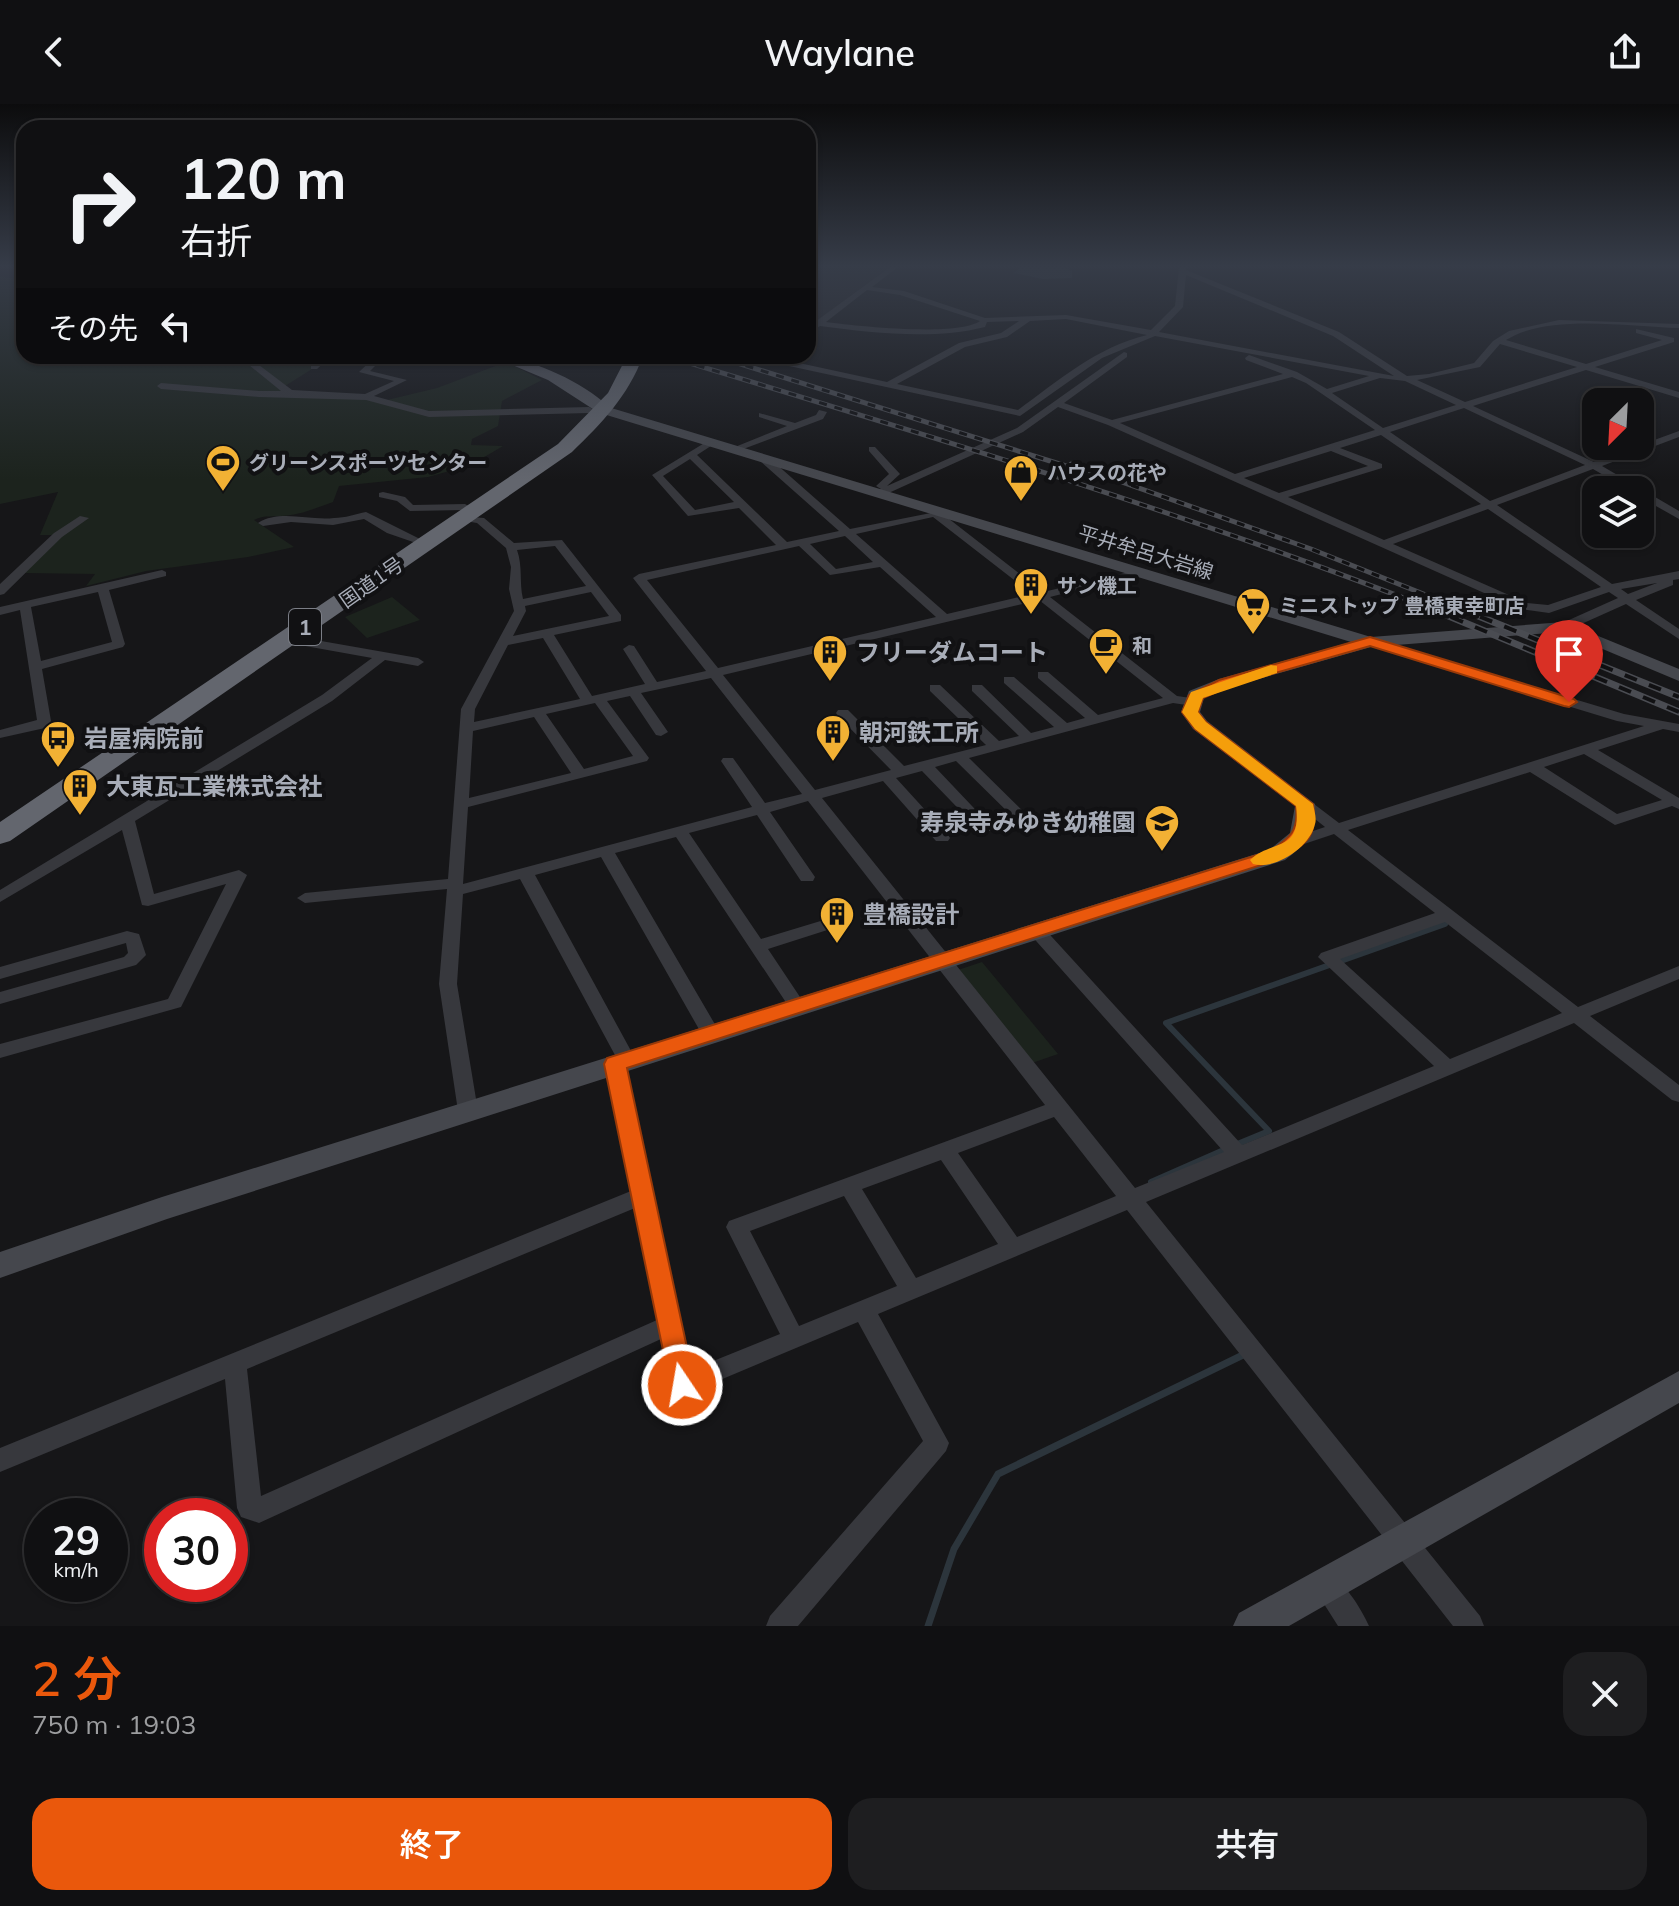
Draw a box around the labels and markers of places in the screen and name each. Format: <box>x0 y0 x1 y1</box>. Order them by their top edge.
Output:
sports icon: グリーンスポーツセンター <box>204 443 242 493</box>
place label: グリーンスポーツセンター <box>249 450 487 475</box>
shop icon: ハウスの花や <box>1002 453 1040 503</box>
place label: ハウスの花や <box>1047 460 1167 485</box>
building icon: サン機工 <box>1012 566 1050 616</box>
place label: サン機工 <box>1057 573 1137 598</box>
supermarket icon: ミニストップ 豊橋東幸町店 <box>1234 586 1272 636</box>
place label: ミニストップ 豊橋東幸町店 <box>1279 593 1524 618</box>
pin <box>1535 620 1603 702</box>
cafe icon: 和 <box>1087 626 1125 676</box>
building icon: フリーダムコート <box>811 633 849 683</box>
place label: 和 <box>1132 633 1152 658</box>
place label: フリーダムコート <box>856 637 1048 667</box>
building icon: 朝河鉄工所 <box>814 713 852 763</box>
place label: 朝河鉄工所 <box>859 717 979 747</box>
bus stop icon: 岩屋病院前 <box>39 719 77 769</box>
place label: 岩屋病院前 <box>84 723 204 753</box>
building icon: 大東瓦工業株式会社 <box>61 767 99 817</box>
place label: 大東瓦工業株式会社 <box>106 771 322 801</box>
school or university icon: 寿泉寺みゆき幼稚園 <box>1143 803 1181 853</box>
place label: 寿泉寺みゆき幼稚園 <box>920 807 1136 837</box>
building icon: 豊橋設計 <box>818 895 856 945</box>
place label: 豊橋設計 <box>863 899 959 929</box>

